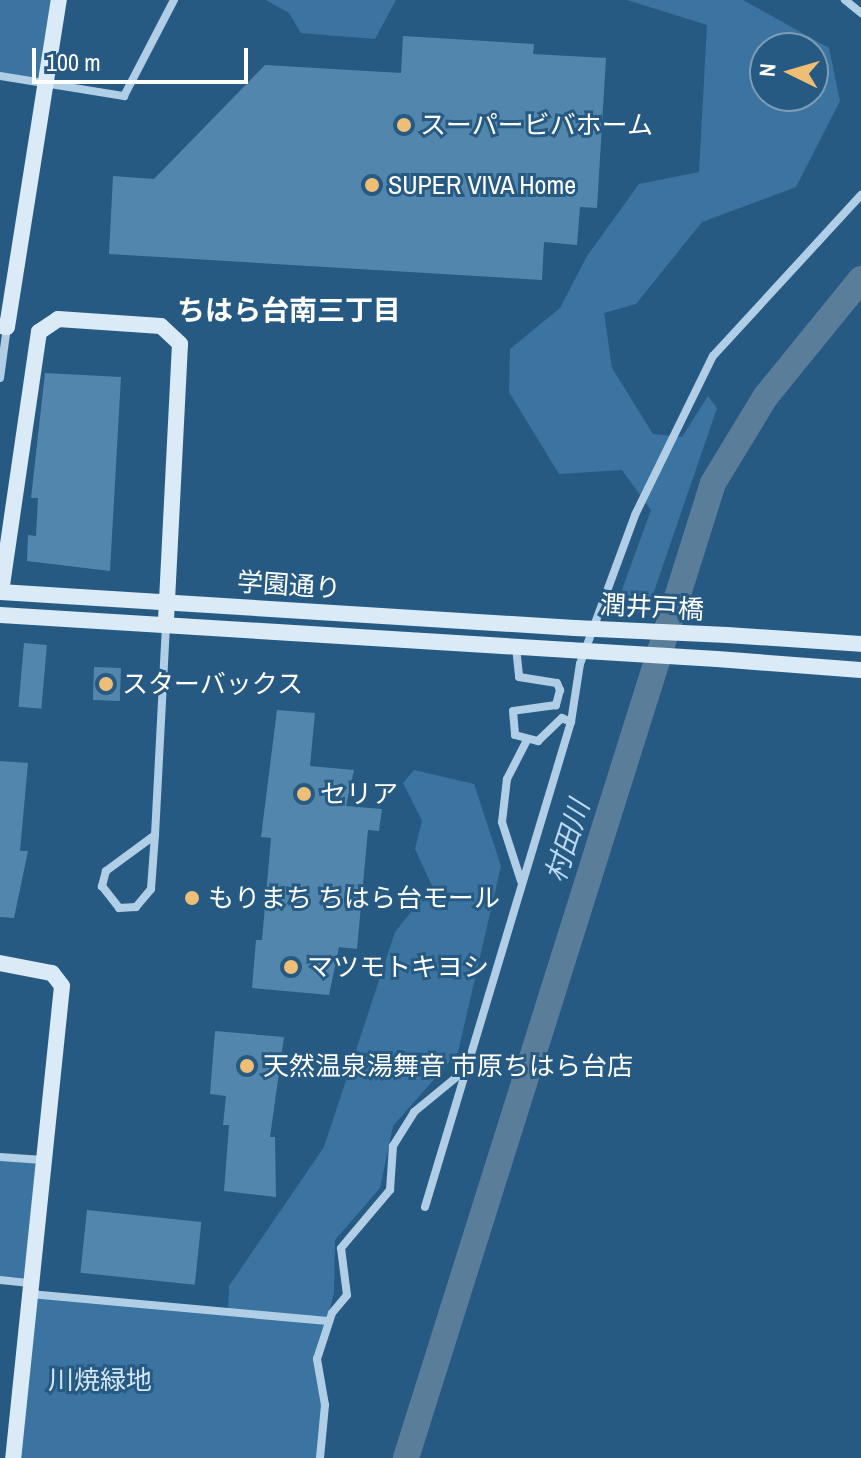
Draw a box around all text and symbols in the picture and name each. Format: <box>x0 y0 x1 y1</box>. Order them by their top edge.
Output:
scale bar <box>36 32 252 82</box>
north arrow <box>749 32 829 112</box>
text: 100 m <box>46 46 101 78</box>
text: N <box>752 62 783 78</box>
place label: スーパービバホーム <box>420 109 654 141</box>
marker: スーパービバホーム <box>395 116 413 134</box>
place label: SUPER VIVA Home <box>388 169 577 201</box>
marker: SUPER VIVA Home <box>363 176 381 194</box>
district label: ちはら台南三丁目 <box>177 293 401 327</box>
street label: 学園通り <box>236 566 342 604</box>
street label: 潤井戸橋 <box>599 589 705 625</box>
place label: スターバックス <box>122 668 304 700</box>
marker: スターバックス <box>97 675 115 693</box>
place label: セリア <box>320 778 398 810</box>
marker: セリア <box>295 785 313 803</box>
water label: 村田川 <box>538 796 596 886</box>
place label: もりまち ちはら台モール <box>208 882 500 914</box>
marker: もりまち ちはら台モール <box>183 889 201 907</box>
place label: マツモトキヨシ <box>307 951 489 983</box>
marker: マツモトキヨシ <box>282 958 300 976</box>
place label: 天然温泉湯舞音 市原ちはら台店 <box>263 1050 633 1082</box>
marker: 天然温泉湯舞音 市原ちはら台店 <box>238 1057 256 1075</box>
park label: 川焼緑地 <box>48 1364 152 1396</box>

